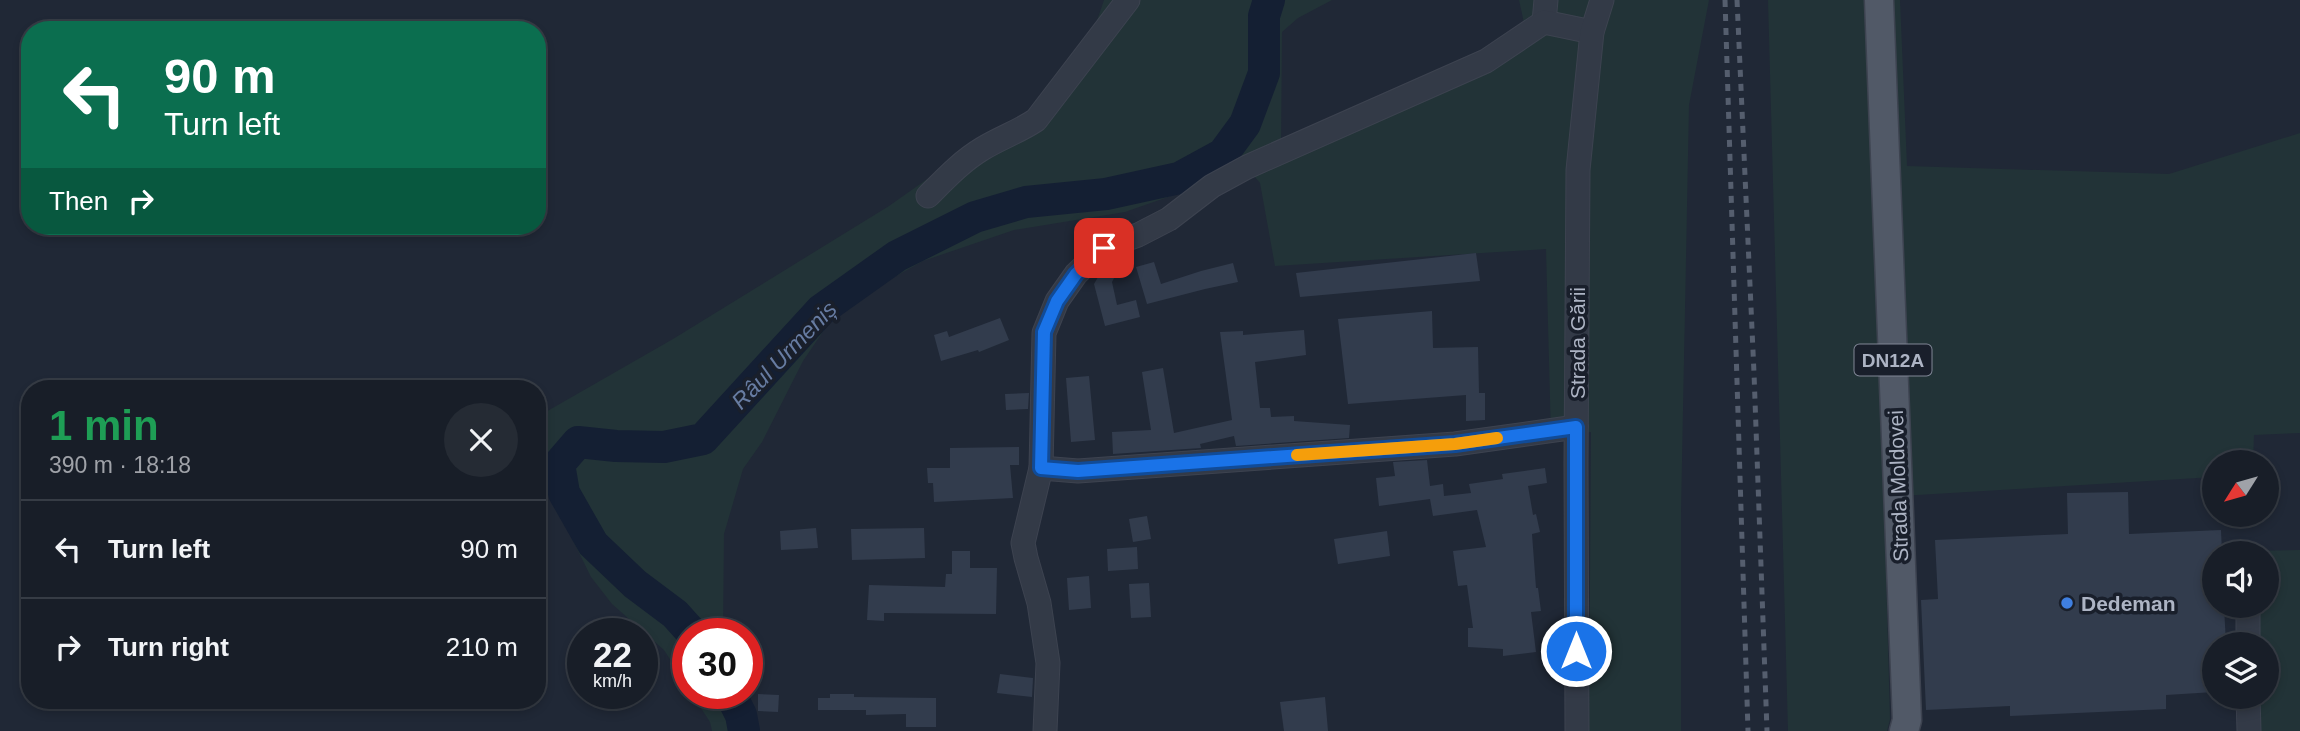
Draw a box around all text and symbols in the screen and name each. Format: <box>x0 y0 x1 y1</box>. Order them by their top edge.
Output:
icon: left <box>49 49 140 140</box>
text: 90 m <box>164 49 276 103</box>
text: Turn left <box>164 106 280 142</box>
icon: right <box>122 182 160 220</box>
text: Then <box>49 186 108 216</box>
pin <box>1074 218 1134 278</box>
icon: arrive <box>1085 229 1123 267</box>
street label: Strada Gării <box>1566 287 1589 399</box>
water label: Râul Urmeniș <box>726 296 842 414</box>
road number: DN12A <box>1854 344 1932 376</box>
text: 1 min <box>49 402 159 449</box>
button: close <box>444 403 518 477</box>
street label: Strada Moldovei <box>1884 410 1912 562</box>
north arrow <box>2202 450 2278 527</box>
map controls <box>2202 450 2279 709</box>
text: 390 m · 18:18 <box>49 452 191 478</box>
icon: left <box>49 530 87 568</box>
text: Turn left <box>108 534 210 564</box>
text: 90 m <box>460 534 518 564</box>
button: sound <box>2202 541 2279 618</box>
place label: Dedeman <box>2081 592 2176 615</box>
marker: Dedeman <box>2059 595 2075 611</box>
position arrow <box>1539 614 1613 688</box>
speed limit sign: 30 <box>672 618 763 709</box>
icon: right <box>49 628 87 666</box>
text: Turn right <box>108 632 229 662</box>
text: 210 m <box>446 632 518 662</box>
button: layers <box>2202 632 2279 709</box>
text: 22 <box>593 635 632 674</box>
text: km/h <box>593 671 632 691</box>

